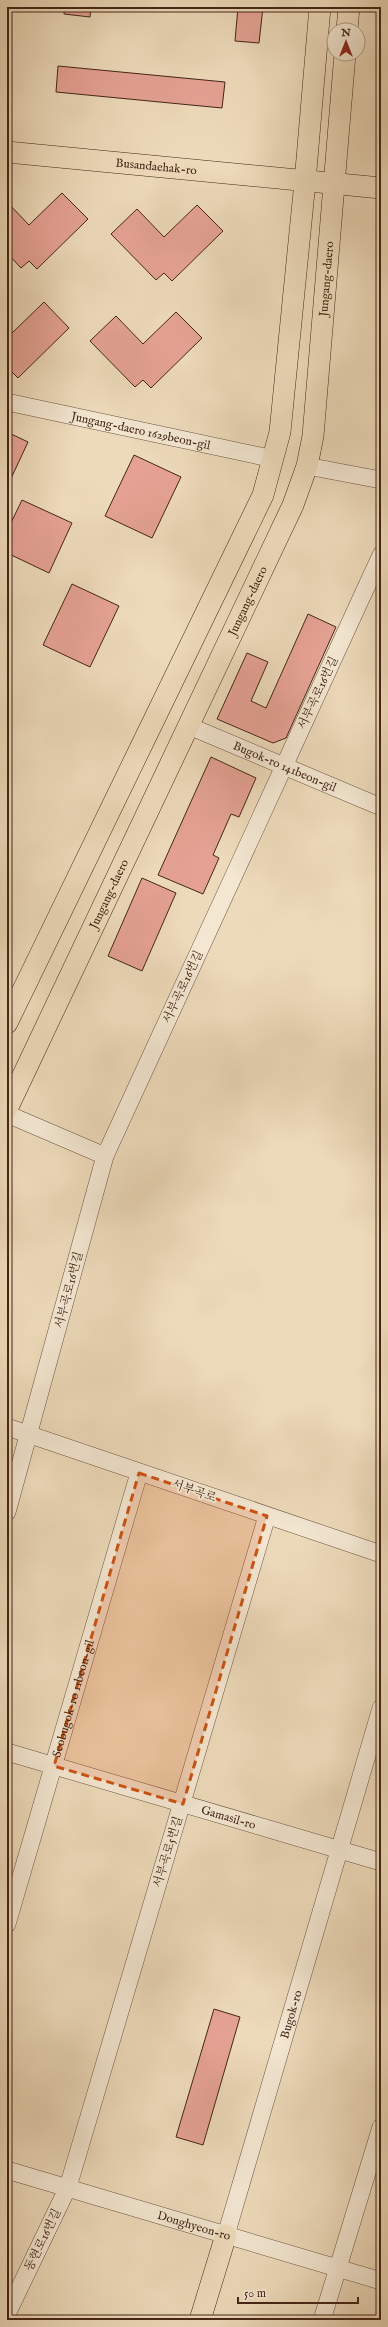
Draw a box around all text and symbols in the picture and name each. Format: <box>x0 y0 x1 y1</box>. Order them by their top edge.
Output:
north arrow <box>326 22 366 62</box>
text: N <box>340 26 351 40</box>
street label: Busandaehak-ro <box>115 155 198 178</box>
street label: Jungang-daero <box>315 240 337 319</box>
street label: Jungang-daero 1629beon-gil <box>68 408 213 453</box>
street label: Jungang-daero <box>224 563 271 641</box>
street label: 서부곡로16번길 <box>294 654 342 732</box>
street label: Bugok-ro 141beon-gil <box>231 738 339 795</box>
street label: Jungang-daero <box>85 856 132 933</box>
street label: 서부곡로16번길 <box>159 948 207 1026</box>
street label: 서부곡로16번길 <box>52 1250 86 1330</box>
street label: 서부곡로 <box>170 1476 219 1506</box>
street label: Seobugok-ro 11beon-gil <box>49 1637 97 1759</box>
street label: Gamasil-ro <box>199 1802 258 1832</box>
street label: 서부곡로5번길 <box>150 1814 186 1890</box>
street label: Bugok-ro <box>277 1988 305 2040</box>
street label: 동현로16번길 <box>21 2206 65 2274</box>
street label: Donghyeon-ro <box>155 2208 233 2244</box>
scale bar <box>238 2279 358 2305</box>
text: 50 m <box>244 2286 266 2301</box>

